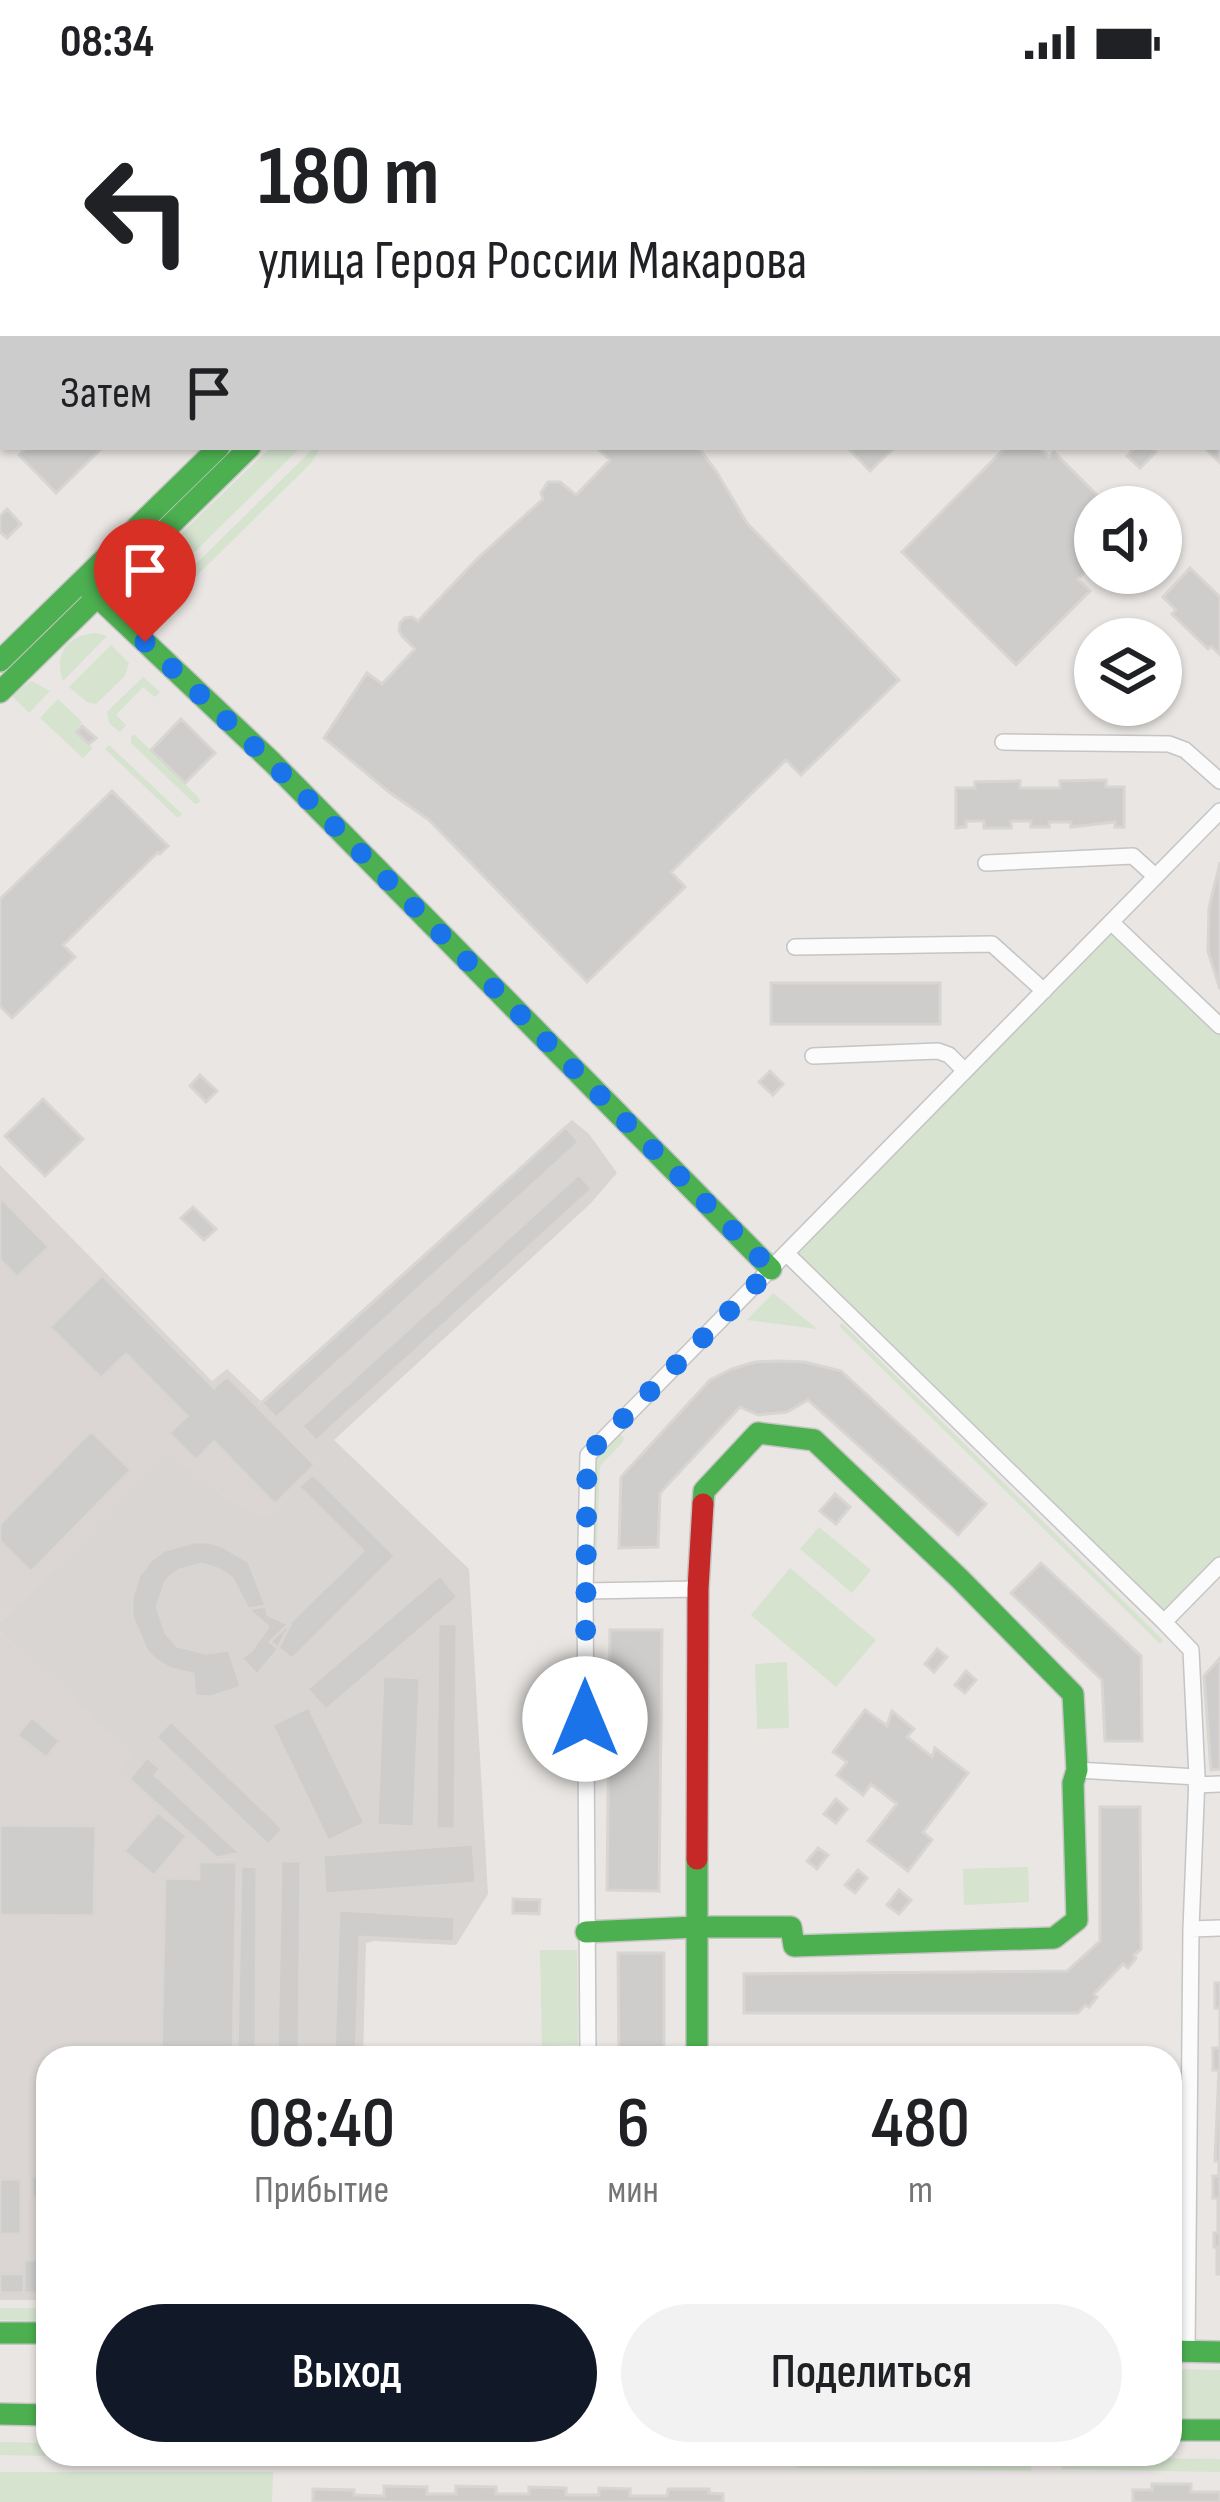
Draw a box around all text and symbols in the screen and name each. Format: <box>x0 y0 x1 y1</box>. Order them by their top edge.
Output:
text: 08:34 <box>60 15 154 70</box>
text: 180 m <box>258 127 439 228</box>
icon: left <box>60 132 216 288</box>
text: улица Героя России Макарова <box>258 229 807 294</box>
icon: arrive <box>176 360 242 426</box>
text: Затем <box>60 366 152 421</box>
map controls <box>1074 486 1182 726</box>
button: sound <box>1074 486 1182 594</box>
pin <box>94 519 196 642</box>
icon: arrive <box>112 537 178 603</box>
button: layers <box>1074 618 1182 726</box>
position arrow <box>522 1656 648 1782</box>
text: 08:40 <box>248 2081 395 2168</box>
text: 6 <box>617 2081 650 2168</box>
text: 480 <box>871 2081 970 2168</box>
text: Прибытие <box>254 2167 389 2214</box>
text: мин <box>607 2167 659 2214</box>
text: m <box>908 2167 933 2214</box>
button: Выход <box>96 2304 597 2442</box>
button: Поделиться <box>621 2304 1122 2442</box>

